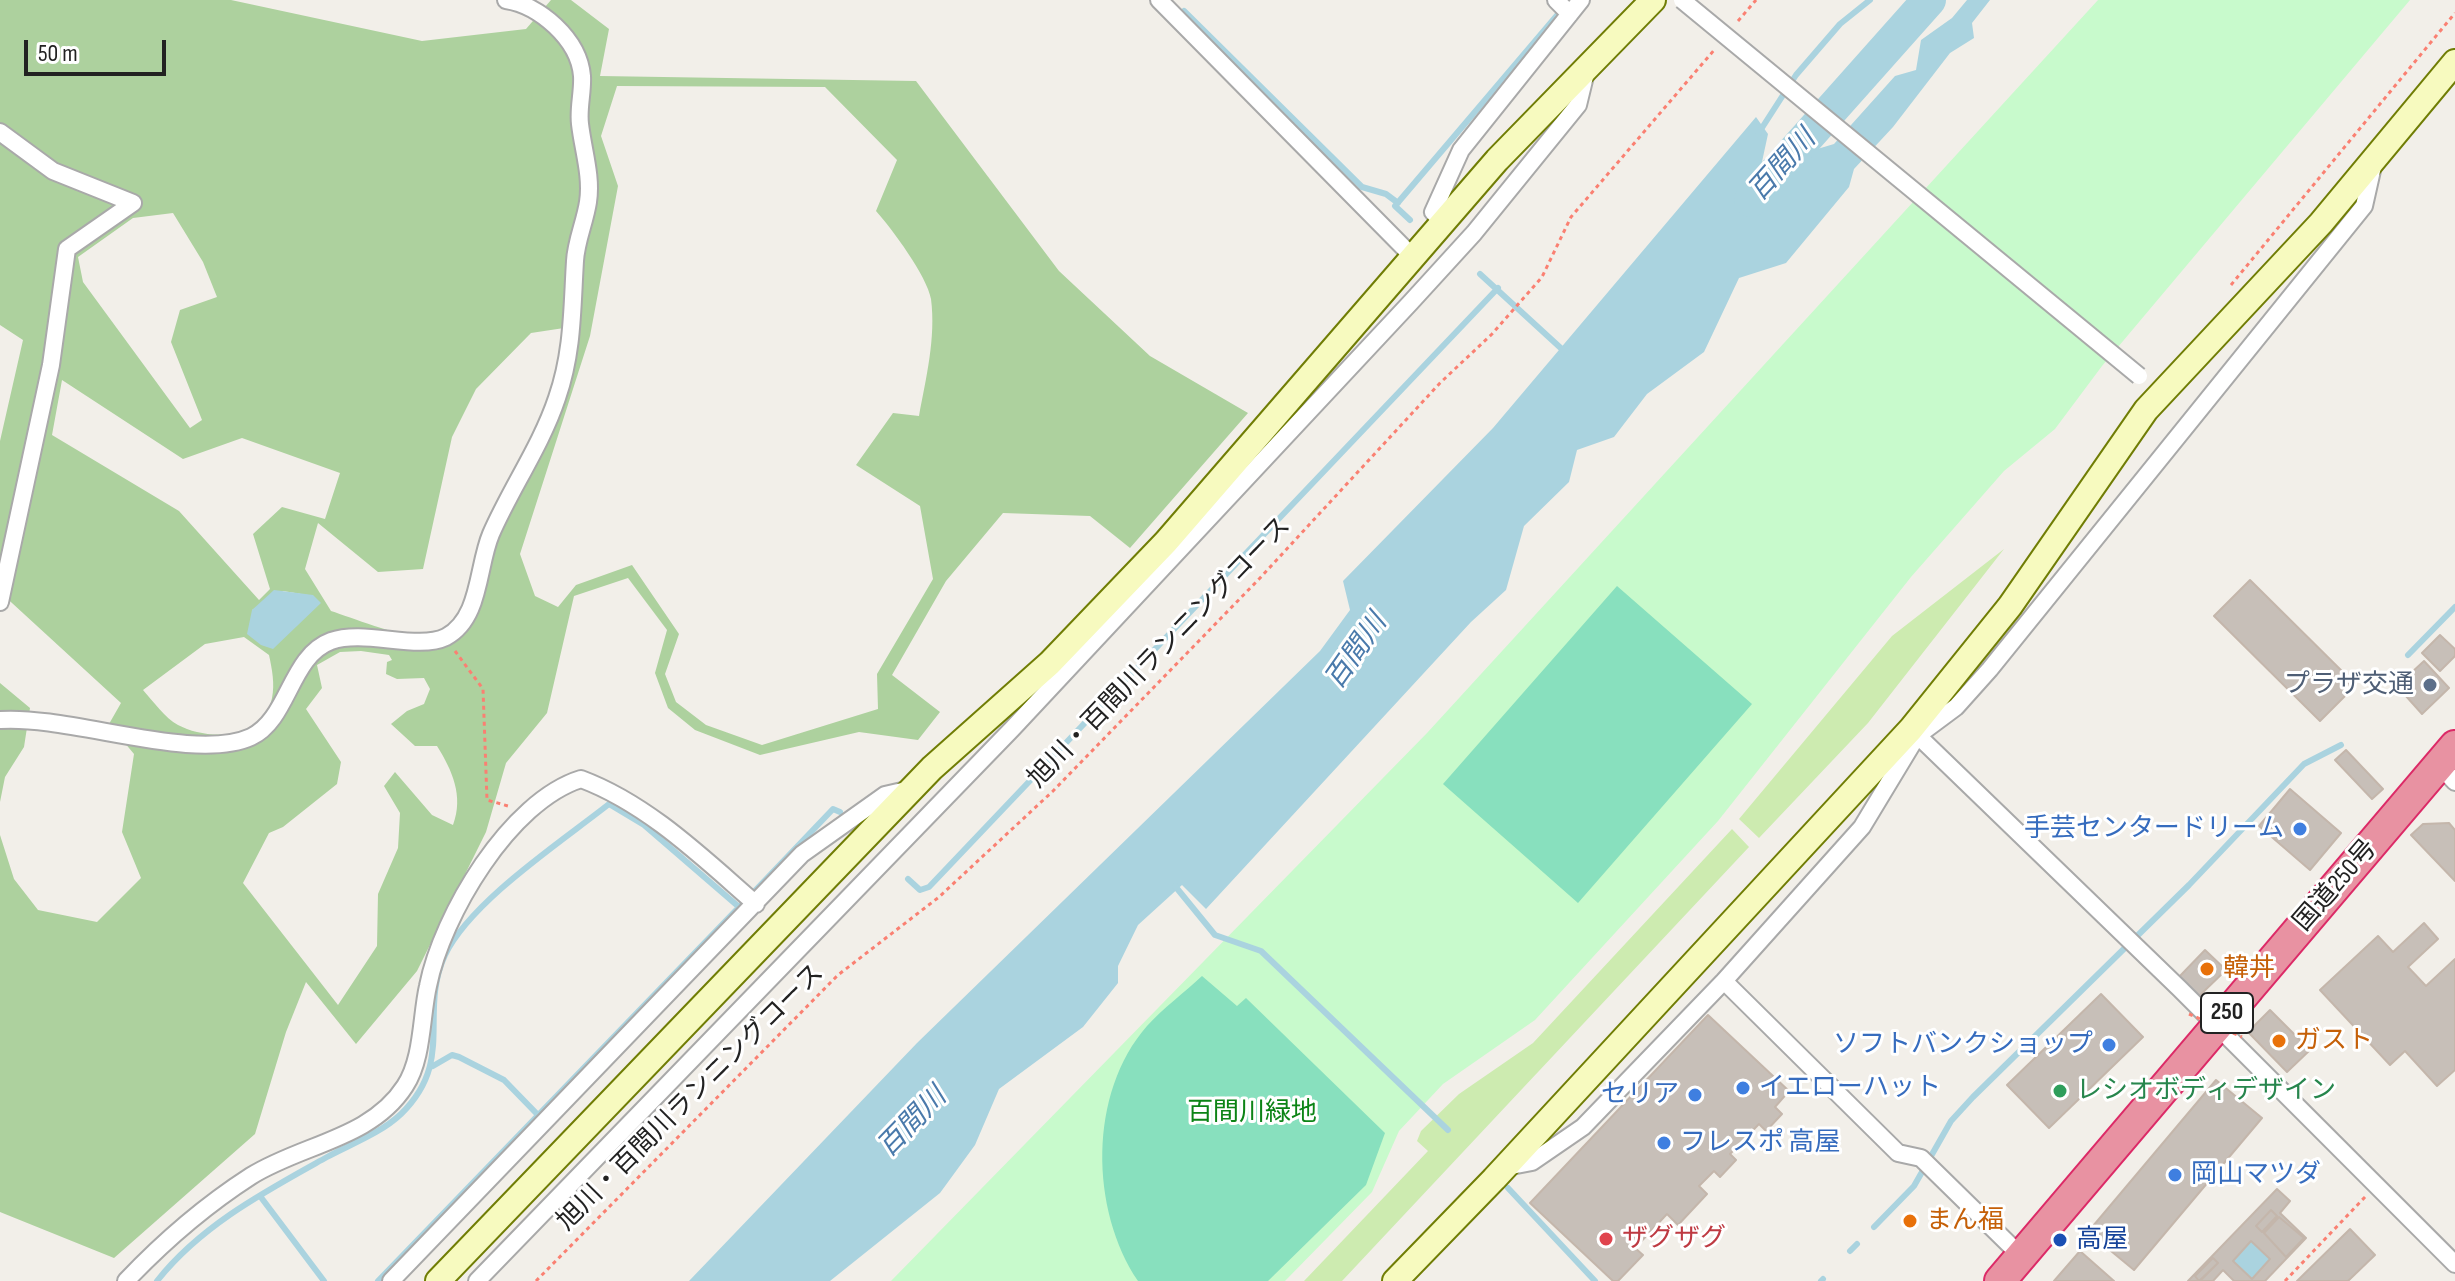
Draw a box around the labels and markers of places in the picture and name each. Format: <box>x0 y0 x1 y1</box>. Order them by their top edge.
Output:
place label: プラザ交通 <box>2284 669 2414 701</box>
marker: プラザ交通 <box>2421 676 2439 694</box>
place label: 手芸センタードリーム <box>2024 813 2284 845</box>
marker: 手芸センタードリーム <box>2291 820 2309 838</box>
place label: 韓丼 <box>2223 953 2275 985</box>
marker: 韓丼 <box>2198 960 2216 978</box>
place label: ガスト <box>2295 1025 2373 1057</box>
place label: ソフトバンクショップ <box>1833 1029 2093 1061</box>
marker: ガスト <box>2270 1032 2288 1050</box>
marker: ソフトバンクショップ <box>2100 1036 2118 1054</box>
place label: イエローハット <box>1759 1072 1941 1104</box>
place label: レシオボディデザイン <box>2076 1075 2336 1107</box>
place label: セリア <box>1601 1079 1679 1111</box>
marker: イエローハット <box>1734 1079 1752 1097</box>
marker: レシオボディデザイン <box>2051 1082 2069 1100</box>
marker: セリア <box>1686 1086 1704 1104</box>
place label: フレスポ 高屋 <box>1680 1127 1840 1159</box>
marker: フレスポ 高屋 <box>1655 1134 1673 1152</box>
place label: 岡山マツダ <box>2191 1159 2321 1191</box>
marker: 岡山マツダ <box>2166 1166 2184 1184</box>
place label: まん福 <box>1926 1205 2004 1237</box>
marker: まん福 <box>1901 1212 1919 1230</box>
place label: ザグザグ <box>1622 1223 1726 1255</box>
place label: 高屋 <box>2076 1224 2128 1256</box>
marker: ザグザグ <box>1597 1230 1615 1248</box>
marker: 高屋 <box>2051 1231 2069 1249</box>

